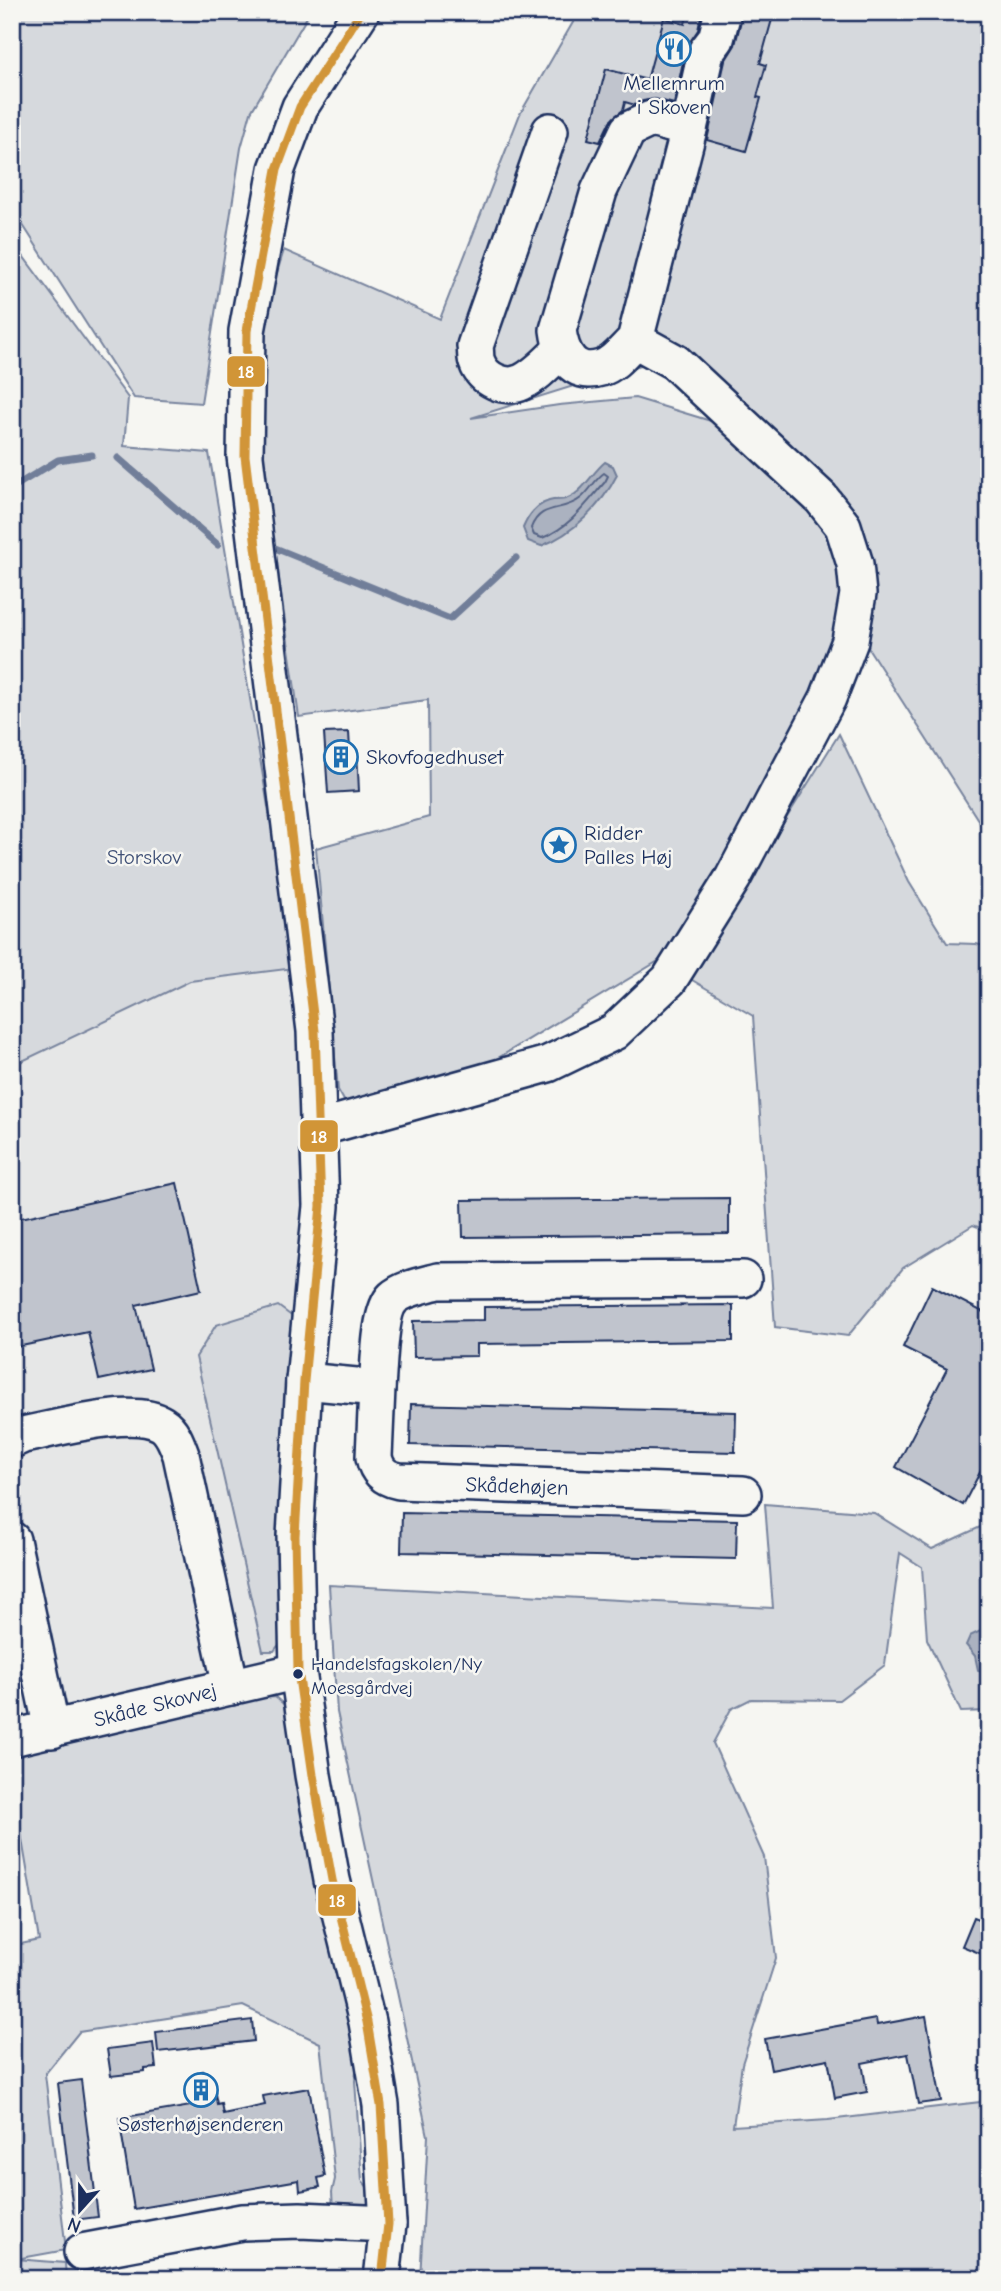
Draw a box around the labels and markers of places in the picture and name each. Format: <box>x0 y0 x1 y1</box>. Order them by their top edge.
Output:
restaurant icon: Mellemrum i Skoven <box>655 30 693 68</box>
place label: Mellemrum i Skoven <box>623 71 725 119</box>
building icon: Skovfogedhuset <box>322 738 360 776</box>
place label: Skovfogedhuset <box>366 745 505 769</box>
place label: Ridder Palles Høj <box>584 821 672 869</box>
place icon: Ridder Palles Høj <box>540 826 578 864</box>
place label: Handelsfagskolen/Ny Moesgårdvej <box>311 1653 482 1699</box>
marker: Handelsfagskolen/Ny Moesgårdvej <box>291 1667 305 1681</box>
building icon: Søsterhøjsenderen <box>182 2071 220 2109</box>
place label: Søsterhøjsenderen <box>118 2112 284 2136</box>

